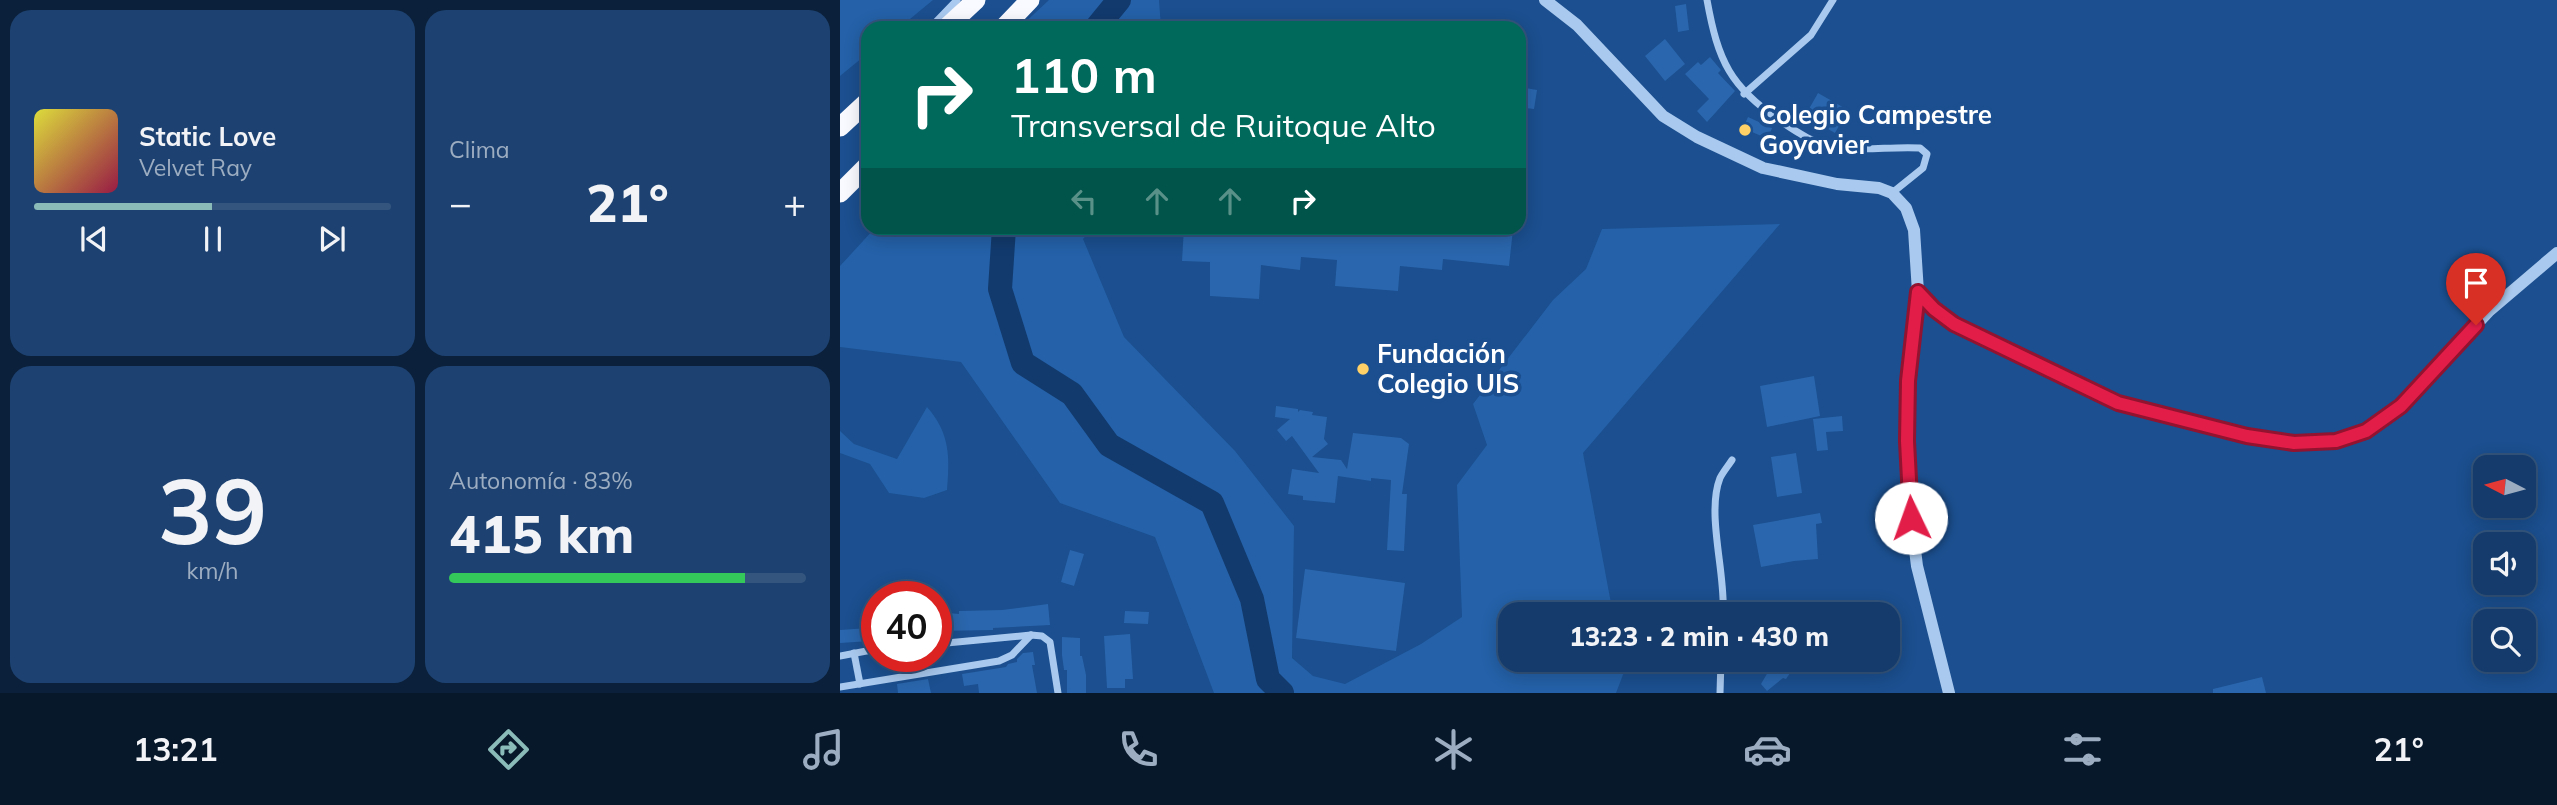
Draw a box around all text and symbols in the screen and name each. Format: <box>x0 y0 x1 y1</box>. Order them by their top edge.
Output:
text: 110 m <box>1011 44 1157 105</box>
icon: right <box>896 49 987 140</box>
place label: Colegio Campestre Goyavier <box>1759 98 1992 161</box>
text: Transversal de Ruitoque Alto <box>1011 105 1436 145</box>
text: Static Love <box>139 120 276 153</box>
marker: Colegio Campestre Goyavier <box>1737 122 1753 138</box>
text: Clima <box>449 135 510 164</box>
text: Velvet Ray <box>139 153 252 182</box>
text: 21° <box>586 170 669 235</box>
text: − <box>449 179 472 227</box>
text: + <box>783 179 806 227</box>
icon: left <box>1065 182 1103 220</box>
icon: ahead <box>1138 182 1176 220</box>
icon: ahead <box>1211 182 1249 220</box>
icon: right <box>1284 182 1322 220</box>
icon: previous <box>75 220 113 258</box>
icon: pause <box>194 220 232 258</box>
icon: next <box>313 220 351 258</box>
pin <box>2446 253 2506 325</box>
icon: arrive <box>2457 264 2495 302</box>
place label: Fundación Colegio UIS <box>1377 337 1519 400</box>
marker: Fundación Colegio UIS <box>1355 361 1371 377</box>
text: 39 <box>158 453 267 567</box>
north arrow <box>2473 455 2536 518</box>
map controls <box>2473 455 2536 672</box>
text: Autonomía · 83% <box>449 466 633 495</box>
position arrow <box>1874 481 1948 555</box>
text: 415 km <box>449 501 634 566</box>
button: sound <box>2473 532 2536 595</box>
text: km/h <box>186 556 239 585</box>
speed limit sign: 40 <box>861 581 952 672</box>
button: search <box>2473 609 2536 672</box>
text: 13:23 · 2 min · 430 m <box>1569 620 1829 653</box>
icon: directions <box>484 725 533 774</box>
icon: music <box>799 725 848 774</box>
icon: phone <box>1114 725 1163 774</box>
icon: climate <box>1429 725 1478 774</box>
icon: car <box>1743 725 1792 774</box>
icon: filters <box>2058 725 2107 774</box>
text: 13:21 <box>133 729 218 769</box>
text: 21° <box>2373 729 2424 769</box>

